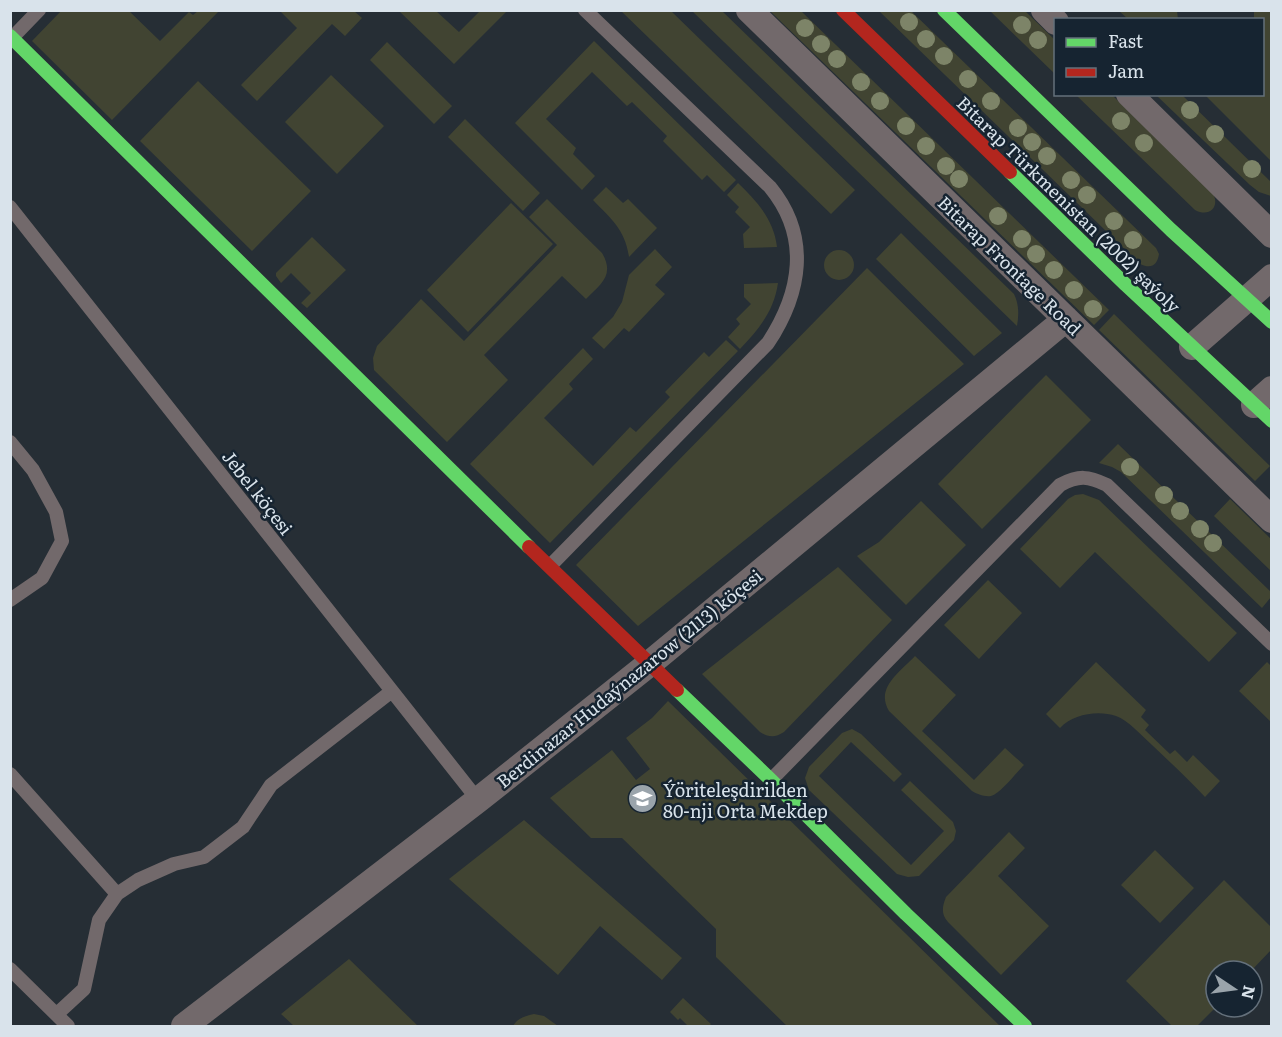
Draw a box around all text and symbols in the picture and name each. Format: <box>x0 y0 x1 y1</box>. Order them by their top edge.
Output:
legend <box>1054 18 1264 96</box>
text: Fast <box>1108 27 1144 54</box>
text: Jam <box>1108 57 1144 84</box>
street label: Bitarap Türkmenistan (2002) şaýoly <box>951 89 1187 319</box>
street label: Bitarap Frontage Road <box>932 189 1088 341</box>
street label: Jebel köçesi <box>216 444 300 540</box>
street label: Berdinazar Hudaýnazarow (2113) köçesi <box>490 562 768 794</box>
place label: Ýöriteleşdirilden 80-nji Orta Mekdep <box>663 776 828 824</box>
school or university icon: Ýöriteleşdirilden 80-nji Orta Mekdep <box>626 783 658 815</box>
north arrow <box>1204 959 1264 1019</box>
text: N <box>1236 983 1263 1002</box>

